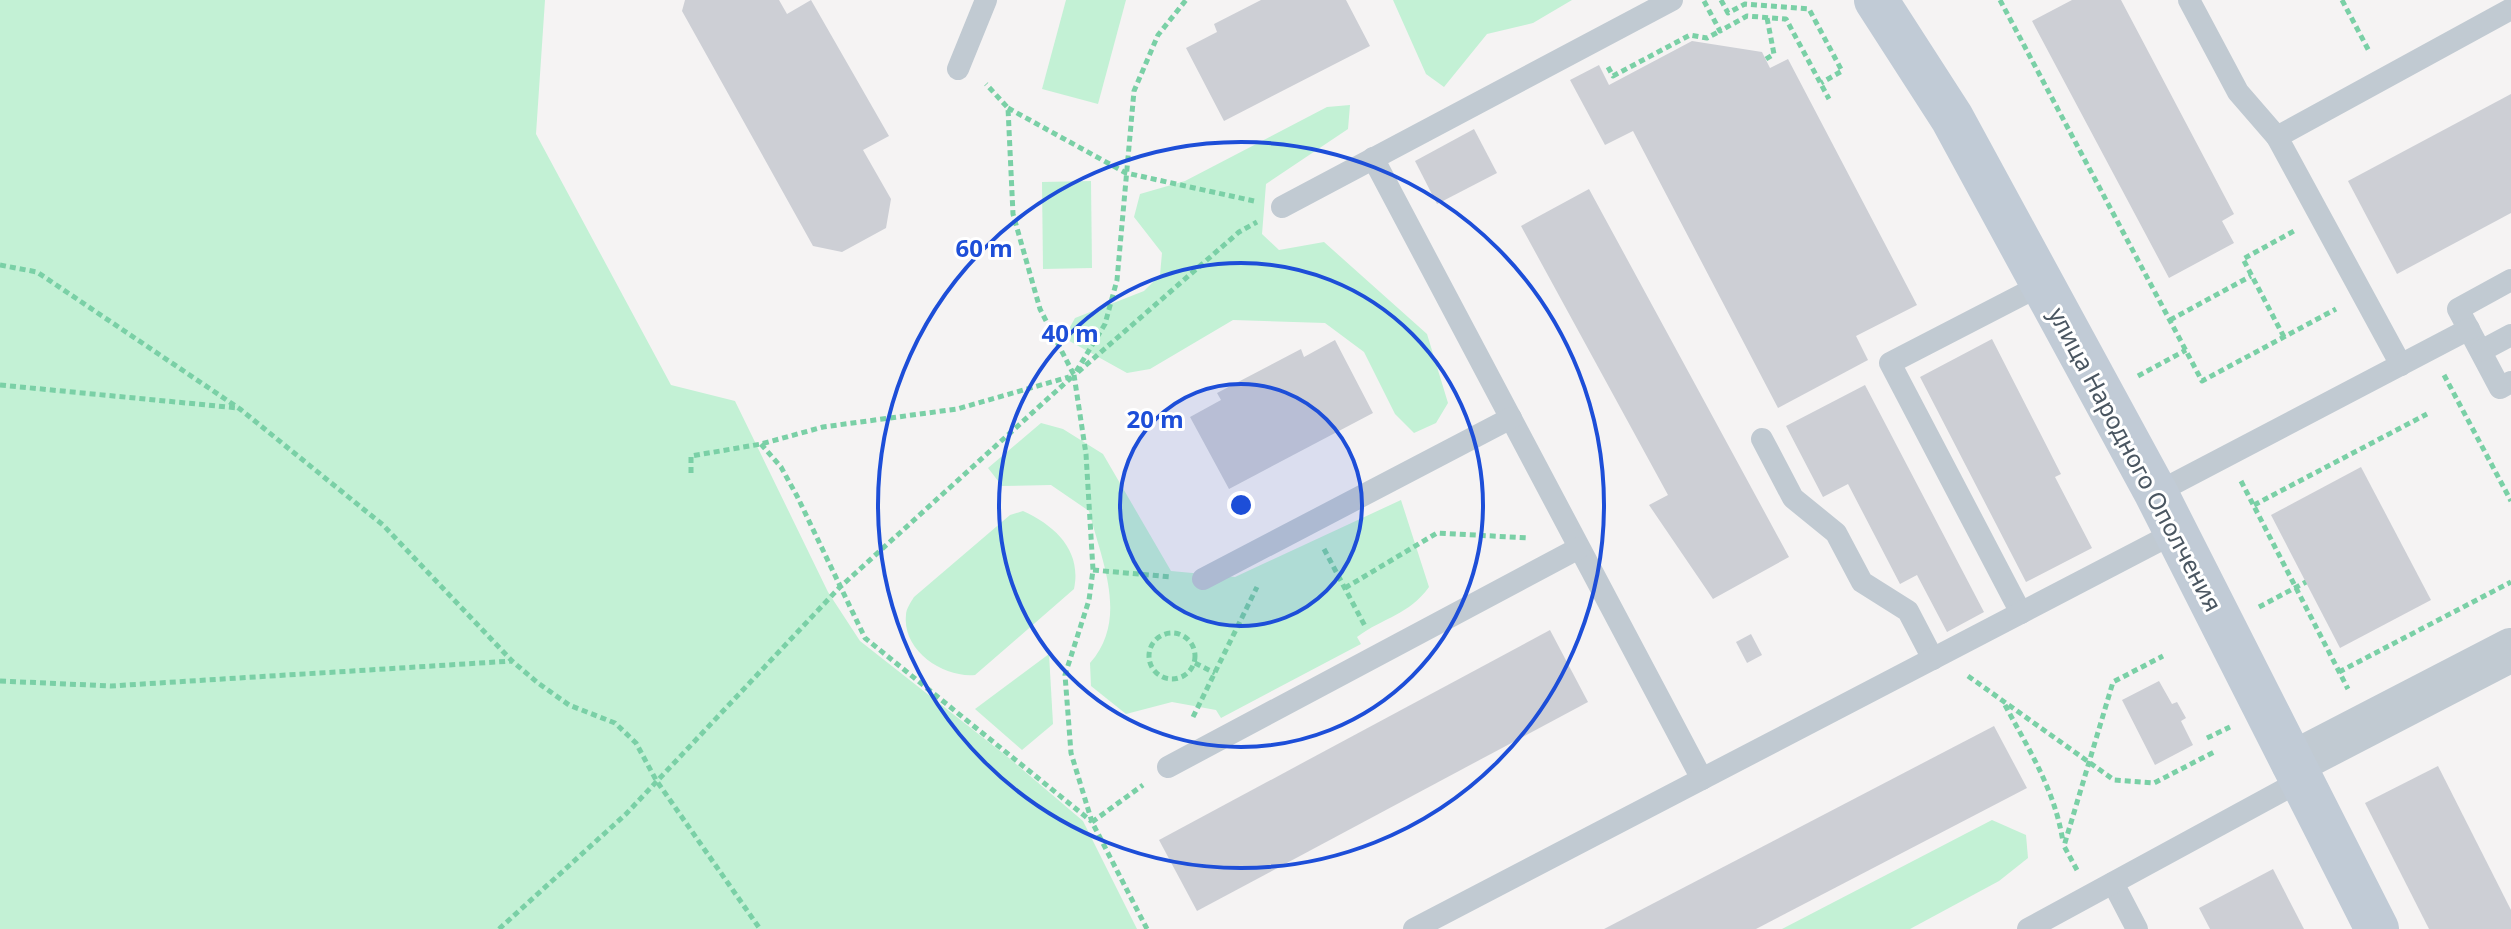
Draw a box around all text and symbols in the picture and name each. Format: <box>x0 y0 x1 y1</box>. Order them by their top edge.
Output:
text: 60 m <box>955 231 1013 264</box>
street label: улица Народного Ополчения <box>2042 301 2230 617</box>
text: 40 m <box>1041 316 1099 349</box>
text: 20 m <box>1126 402 1184 435</box>
centre of rings <box>1227 491 1255 519</box>

